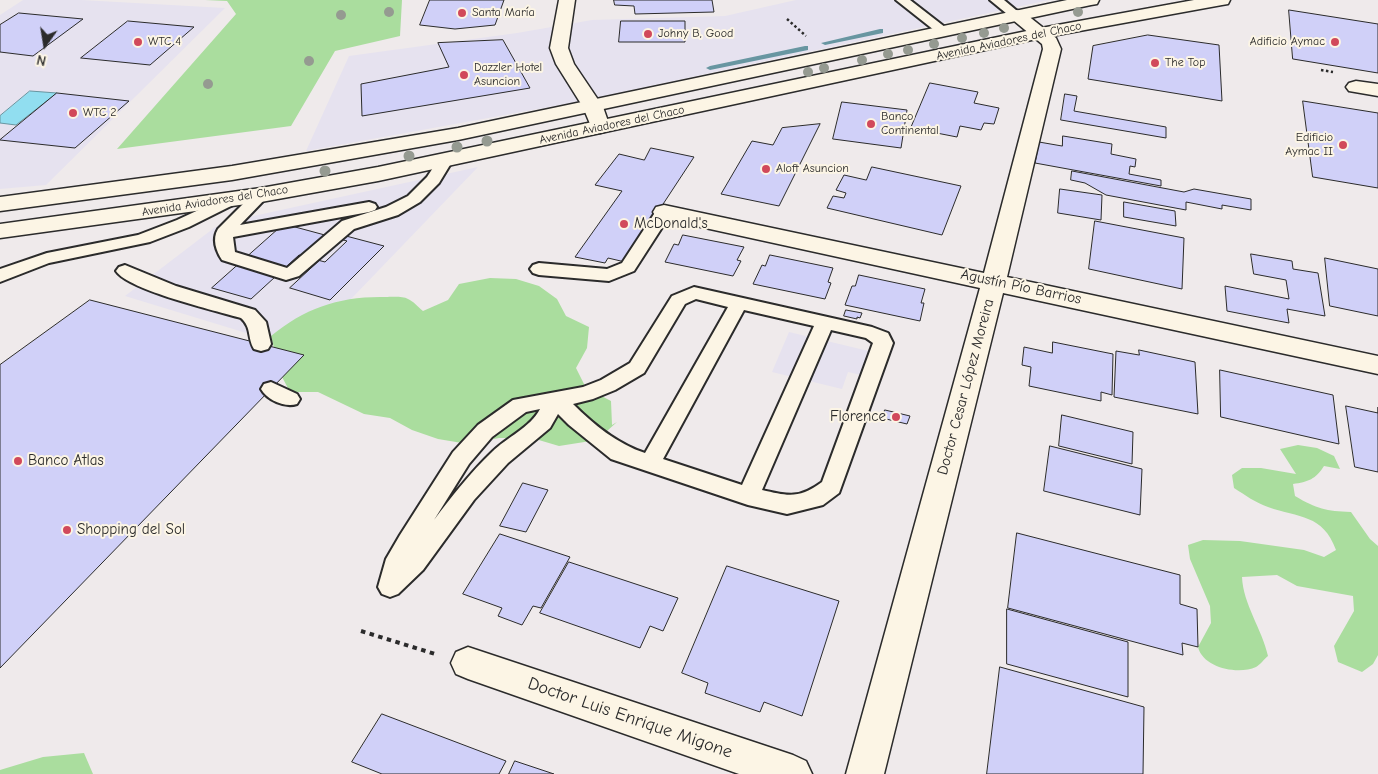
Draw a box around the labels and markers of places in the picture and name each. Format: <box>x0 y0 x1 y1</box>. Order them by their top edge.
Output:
place label: Santa María <box>472 6 535 20</box>
marker: Santa María <box>456 7 468 19</box>
place label: Johny B, Good <box>658 27 733 41</box>
marker: Johny B, Good <box>642 28 654 40</box>
place label: WTC 4 <box>148 35 181 49</box>
place label: Adificio Aymac <box>1250 35 1325 49</box>
marker: WTC 4 <box>132 36 144 48</box>
marker: Adificio Aymac <box>1329 36 1341 48</box>
place label: The Top <box>1165 56 1206 70</box>
marker: The Top <box>1149 57 1161 69</box>
place label: Dazzler Hotel Asuncion <box>474 61 542 89</box>
marker: Dazzler Hotel Asuncion <box>458 69 470 81</box>
place label: WTC 2 <box>83 106 117 120</box>
marker: WTC 2 <box>67 107 79 119</box>
place label: Banco Continental <box>881 110 939 138</box>
marker: Banco Continental <box>865 118 877 130</box>
place label: Edificio Aymac II <box>1285 131 1333 159</box>
marker: Edificio Aymac II <box>1337 139 1349 151</box>
place label: Aloft Asuncion <box>776 162 849 176</box>
marker: Aloft Asuncion <box>760 163 772 175</box>
place label: McDonald's <box>634 215 708 233</box>
marker: McDonald's <box>618 218 630 230</box>
place label: Florence <box>830 408 886 426</box>
marker: Florence <box>890 411 902 423</box>
place label: Banco Atlas <box>28 452 104 470</box>
marker: Banco Atlas <box>12 455 24 467</box>
place label: Shopping del Sol <box>77 521 185 539</box>
marker: Shopping del Sol <box>61 524 73 536</box>

